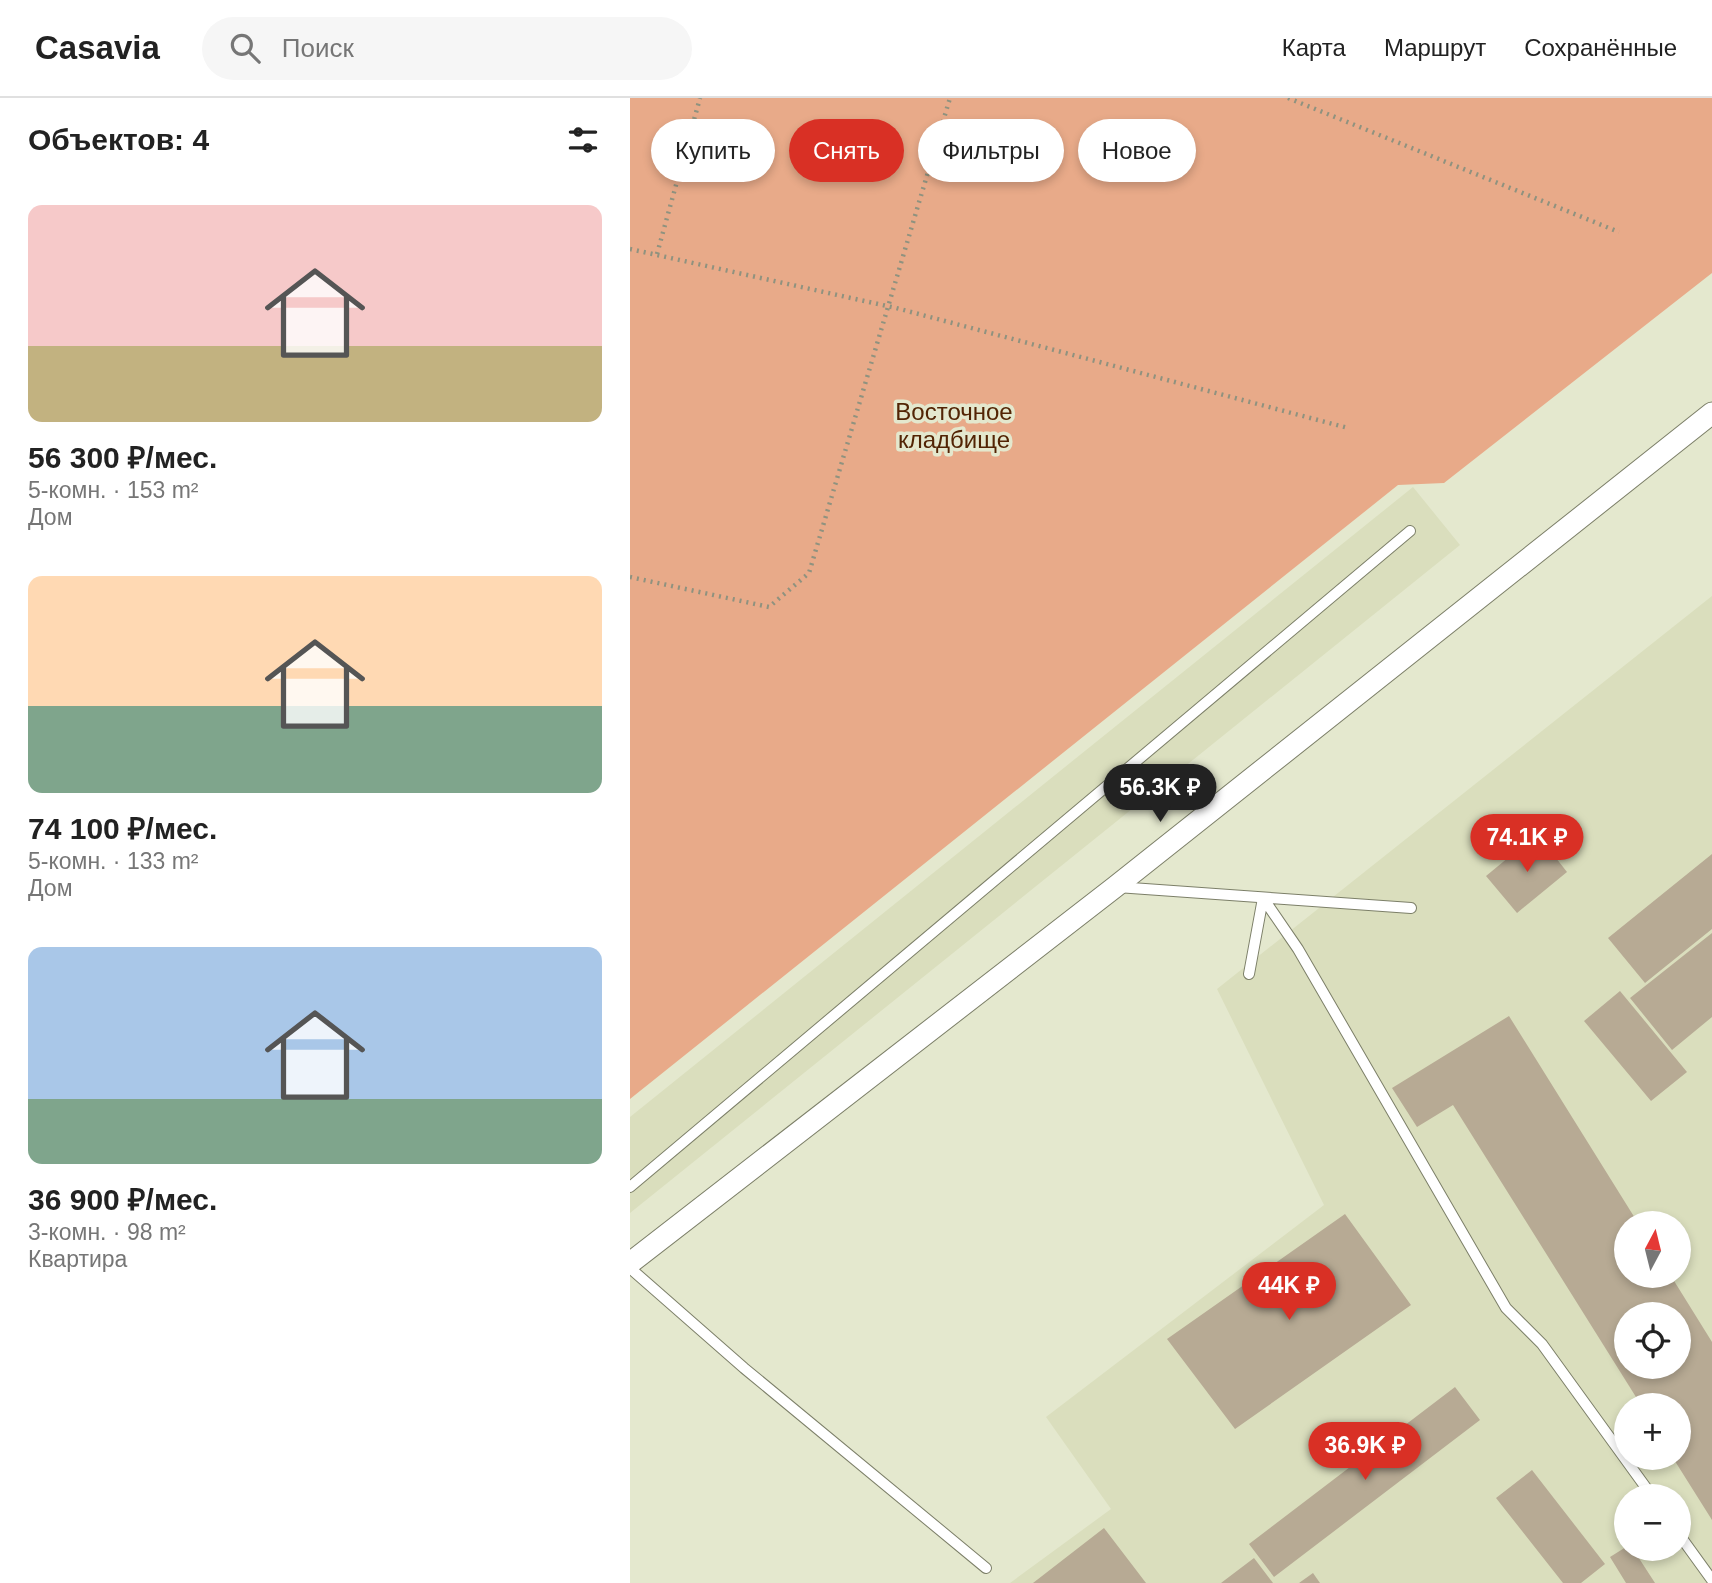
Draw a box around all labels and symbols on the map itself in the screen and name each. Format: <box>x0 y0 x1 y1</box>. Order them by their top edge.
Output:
park label: Восточное кладбище <box>895 398 1013 453</box>
pin: 56.3K ₽ <box>1095 764 1225 824</box>
pin: 74.1K ₽ <box>1462 814 1592 874</box>
north arrow <box>1614 1211 1690 1288</box>
pin: 44K ₽ <box>1240 1262 1338 1322</box>
pin: 36.9K ₽ <box>1300 1422 1430 1482</box>

